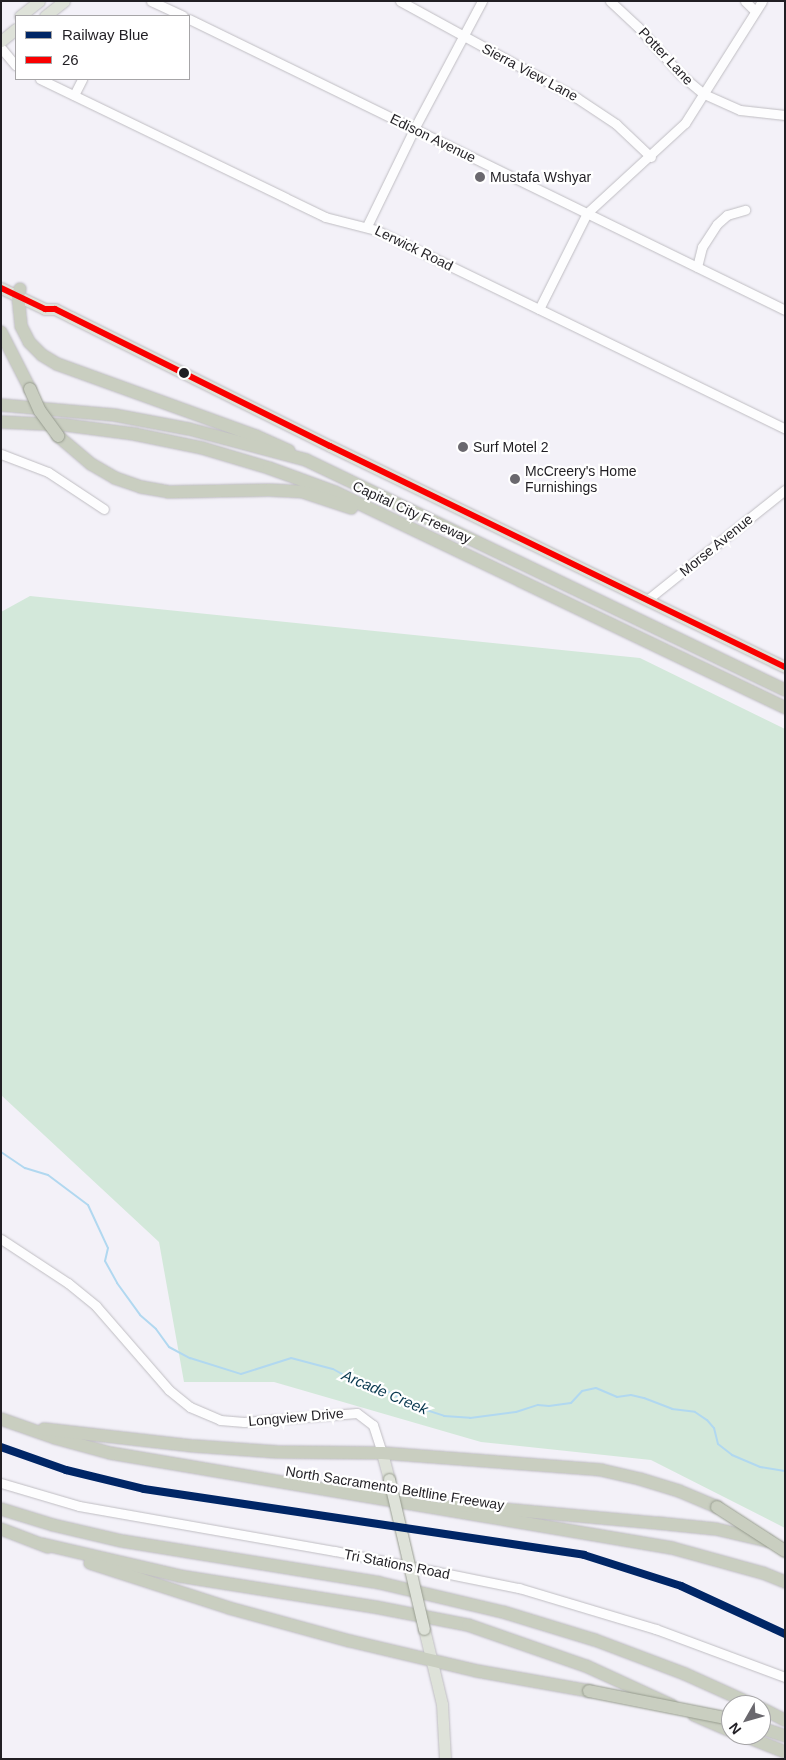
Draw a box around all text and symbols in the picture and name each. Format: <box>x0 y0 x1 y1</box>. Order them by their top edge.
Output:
legend <box>15 15 190 80</box>
street label: Potter Lane <box>635 24 697 88</box>
text: Railway Blue <box>62 26 149 43</box>
street label: Sierra View Lane <box>479 40 581 104</box>
text: 26 <box>62 51 79 68</box>
street label: Edison Avenue <box>387 110 479 166</box>
place label: Mustafa Wshyar <box>490 169 591 185</box>
marker: Mustafa Wshyar <box>474 171 486 183</box>
street label: Lerwick Road <box>372 222 456 274</box>
unlabelled marker <box>179 368 189 378</box>
place label: Surf Motel 2 <box>473 439 548 455</box>
marker: Surf Motel 2 <box>457 441 469 453</box>
place label: McCreery's Home Furnishings <box>525 463 637 496</box>
marker: McCreery's Home Furnishings <box>509 473 521 485</box>
street label: Capital City Freeway <box>350 477 474 547</box>
street label: Morse Avenue <box>676 510 756 580</box>
water label: Arcade Creek <box>339 1366 431 1418</box>
street label: Longview Drive <box>248 1404 344 1430</box>
street label: North Sacramento Beltline Freeway <box>285 1462 505 1514</box>
street label: Tri Stations Road <box>343 1545 451 1583</box>
north arrow <box>721 1695 771 1745</box>
text: N <box>726 1720 744 1738</box>

